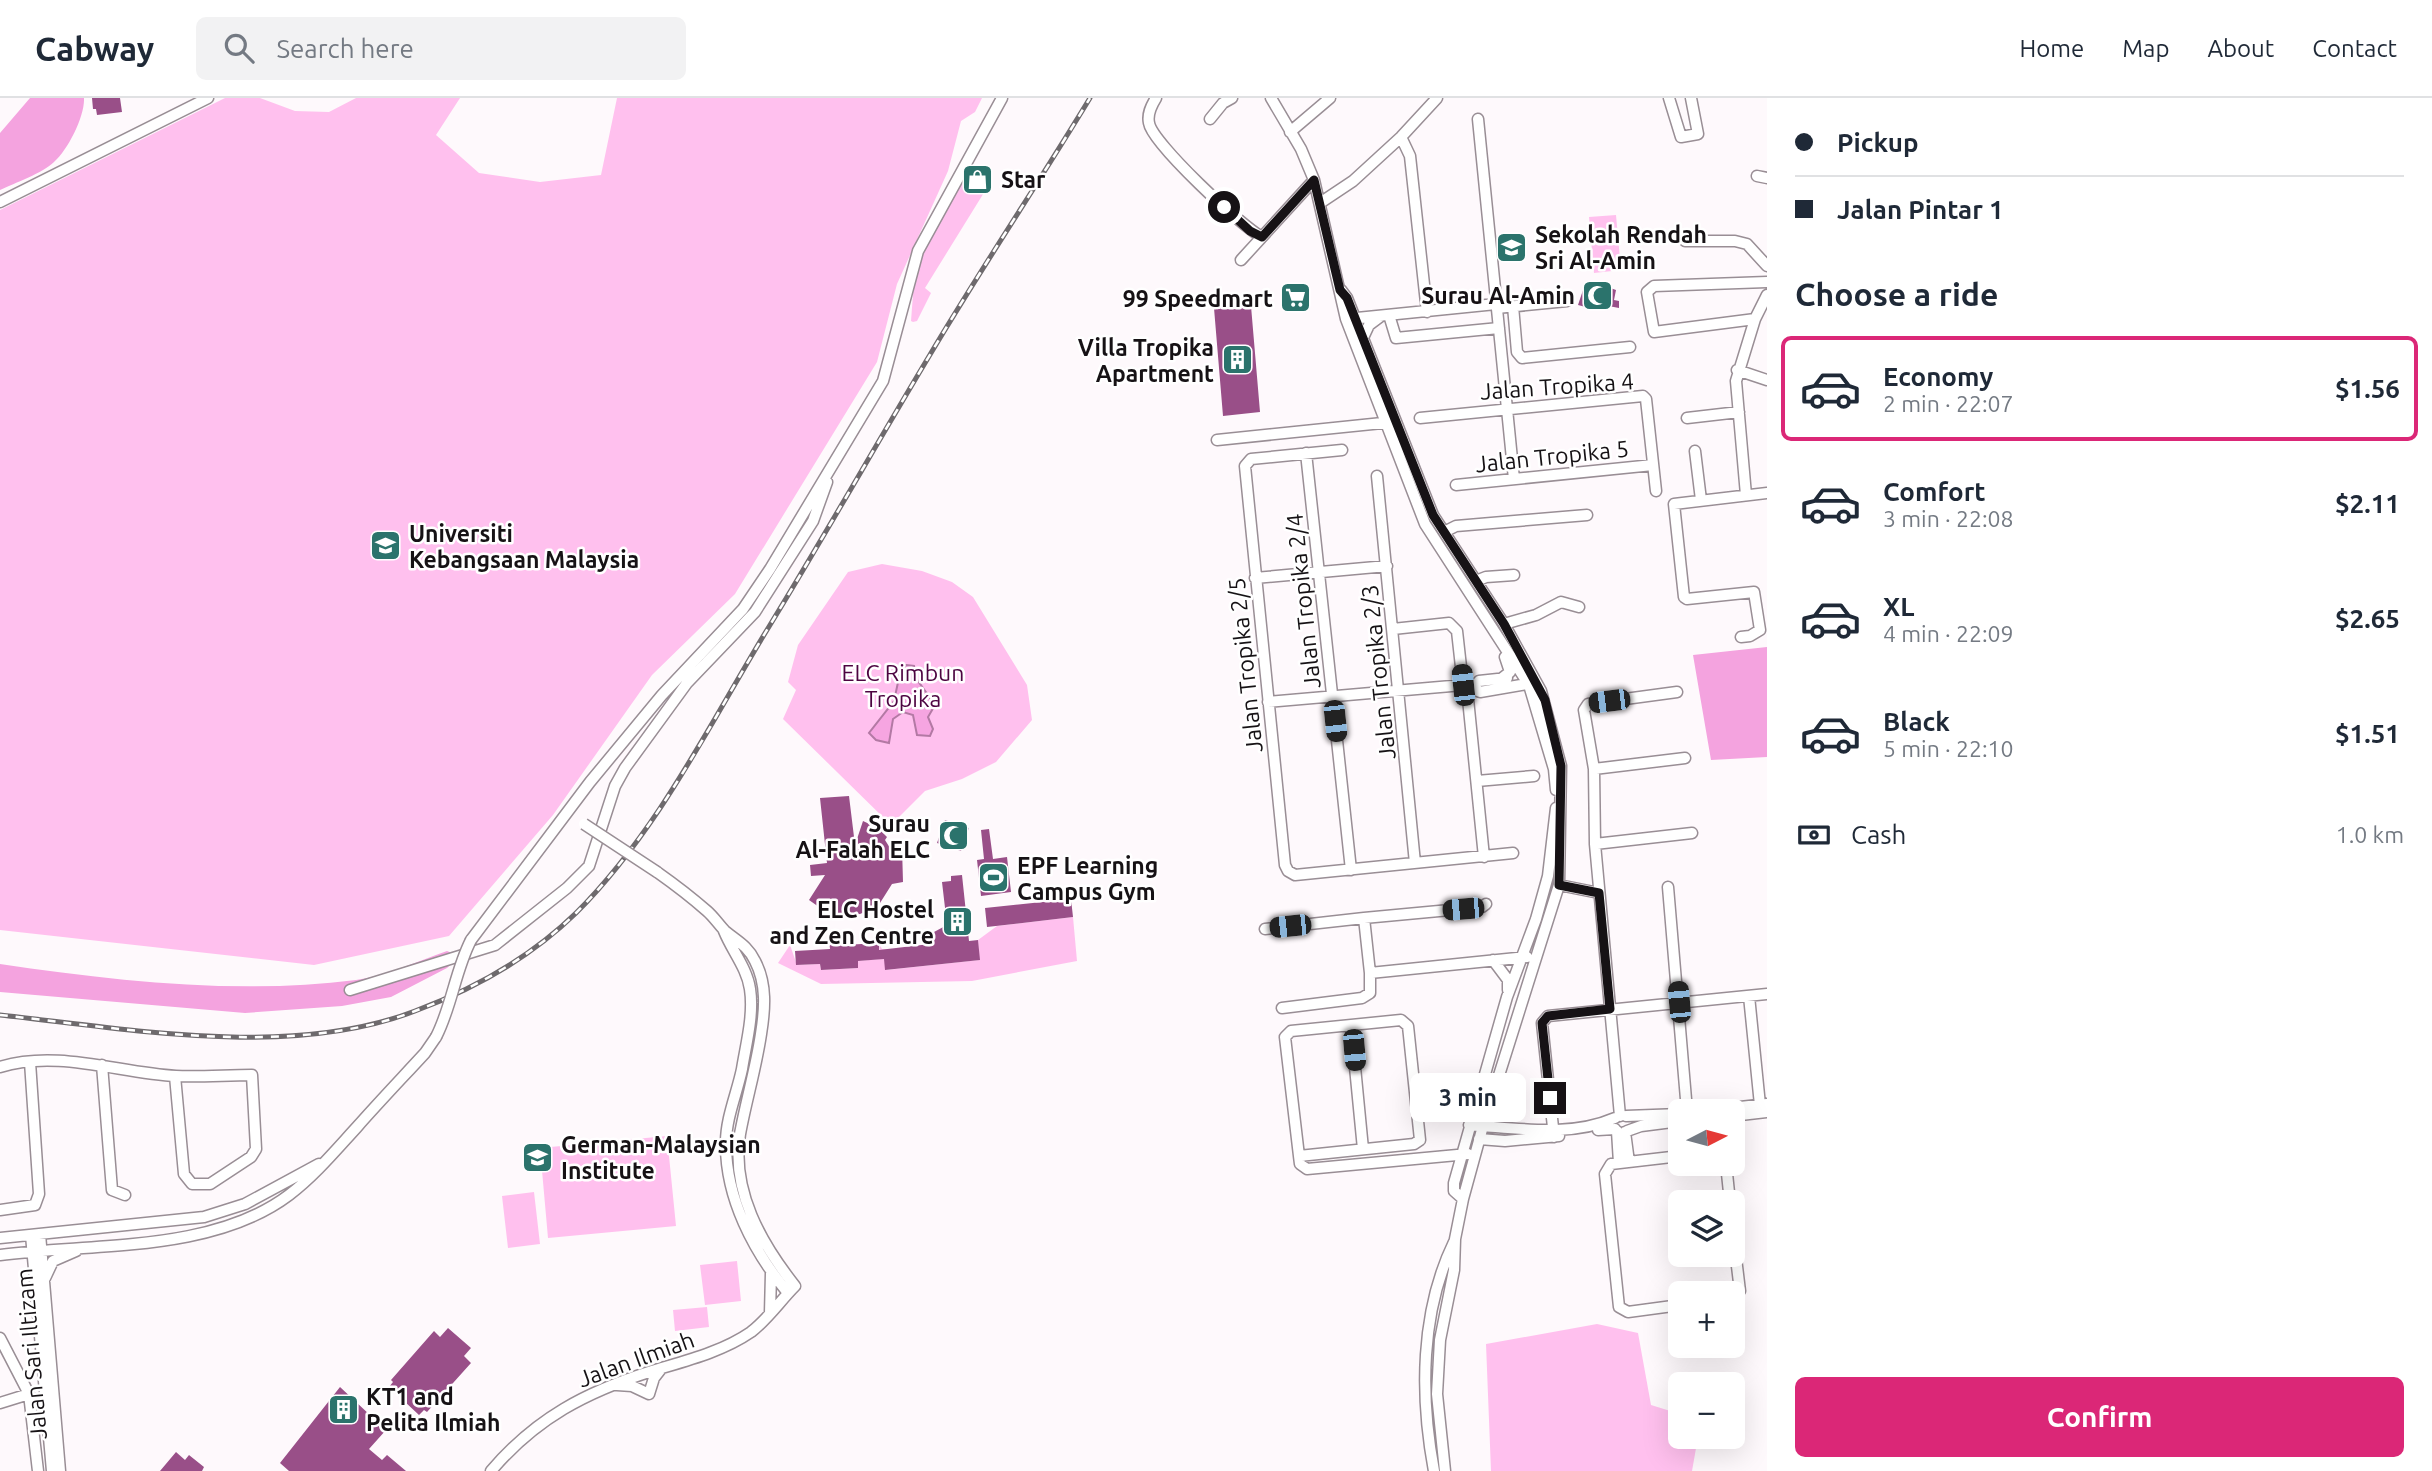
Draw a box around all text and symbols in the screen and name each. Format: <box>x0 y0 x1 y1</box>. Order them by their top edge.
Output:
search box <box>196 17 686 80</box>
icon: search <box>220 29 258 67</box>
text: Cabway <box>35 30 154 67</box>
text: Search here <box>276 34 414 63</box>
text: Home <box>2019 35 2084 62</box>
text: Map <box>2122 35 2169 62</box>
text: About <box>2207 35 2274 62</box>
text: Contact <box>2312 35 2397 62</box>
text: Pickup <box>1837 128 1919 157</box>
shop icon: Star <box>961 162 995 196</box>
place label: Star <box>1001 167 1046 192</box>
route start <box>1208 191 1240 223</box>
text: Jalan Pintar 1 <box>1837 195 2004 224</box>
place label: Sekolah Rendah Sri Al-Amin <box>1535 222 1707 273</box>
school or university icon: Sekolah Rendah Sri Al-Amin <box>1495 230 1529 264</box>
text: Choose a ride <box>1795 276 1998 312</box>
mosque icon: Surau Al-Amin <box>1581 278 1615 312</box>
supermarket icon: 99 Speedmart <box>1279 281 1313 315</box>
place label: Surau Al-Amin <box>1421 283 1575 308</box>
place label: 99 Speedmart <box>1123 286 1273 311</box>
place label: Villa Tropika Apartment <box>1078 335 1214 386</box>
building icon: Villa Tropika Apartment <box>1220 343 1254 377</box>
icon: car <box>1799 357 1862 420</box>
text: Economy <box>1883 362 1993 391</box>
street label: Jalan Tropika 4 <box>1479 368 1635 404</box>
text: $1.56 <box>2335 374 2400 403</box>
text: 2 min · 22:07 <box>1883 391 2014 416</box>
street label: Jalan Tropika 5 <box>1474 436 1630 476</box>
icon: car <box>1799 472 1862 535</box>
text: Comfort <box>1883 477 1986 506</box>
text: $2.11 <box>2335 489 2400 518</box>
text: 3 min · 22:08 <box>1883 506 2014 531</box>
street label: Jalan Tropika 2/4 <box>1281 512 1325 690</box>
place label: Universiti Kebangsaan Malaysia <box>409 521 639 572</box>
school or university icon: Universiti Kebangsaan Malaysia <box>369 529 403 563</box>
street label: Jalan Tropika 2/5 <box>1223 576 1267 754</box>
street label: Jalan Tropika 2/3 <box>1356 583 1400 761</box>
icon: car <box>1799 587 1862 650</box>
text: XL <box>1883 592 1914 621</box>
text: $2.65 <box>2335 604 2400 633</box>
text: 4 min · 22:09 <box>1883 621 2014 646</box>
park label: ELC Rimbun Tropika <box>842 660 964 711</box>
car <box>1451 663 1476 707</box>
car <box>1587 688 1632 714</box>
car <box>1323 699 1348 743</box>
icon: car <box>1799 702 1862 765</box>
text: Black <box>1883 707 1950 736</box>
text: $1.51 <box>2335 719 2400 748</box>
text: 5 min · 22:10 <box>1883 736 2014 761</box>
place label: Surau Al-Falah ELC <box>795 811 930 862</box>
icon: cash <box>1795 816 1833 854</box>
mosque icon: Surau Al-Falah ELC <box>936 819 970 853</box>
text: Cash <box>1851 820 1906 849</box>
text: 1.0 km <box>2336 822 2404 847</box>
place label: EPF Learning Campus Gym <box>1017 853 1158 904</box>
sports icon: EPF Learning Campus Gym <box>977 861 1011 895</box>
place label: ELC Hostel and Zen Centre <box>769 897 934 948</box>
car <box>1442 897 1485 921</box>
building icon: ELC Hostel and Zen Centre <box>940 905 974 939</box>
car <box>1269 913 1312 939</box>
car <box>1667 980 1692 1024</box>
car <box>1342 1028 1367 1072</box>
callout: 3 min <box>1410 1074 1526 1122</box>
route end <box>1534 1082 1566 1114</box>
text: 3 min <box>1439 1085 1497 1110</box>
north arrow <box>1668 1099 1745 1176</box>
map controls <box>1668 1099 1745 1449</box>
place label: German-Malaysian Institute <box>561 1132 761 1183</box>
school or university icon: German-Malaysian Institute <box>521 1140 555 1174</box>
button: layers <box>1668 1190 1745 1267</box>
street label: Jalan Sari Iltizam <box>11 1267 51 1441</box>
button: + <box>1668 1281 1745 1358</box>
street label: Jalan Ilmiah <box>575 1326 697 1392</box>
button: − <box>1668 1372 1745 1449</box>
button: Confirm <box>1795 1377 2404 1457</box>
place label: KT1 and Pelita Ilmiah <box>366 1384 500 1435</box>
building icon: KT1 and Pelita Ilmiah <box>326 1392 360 1426</box>

